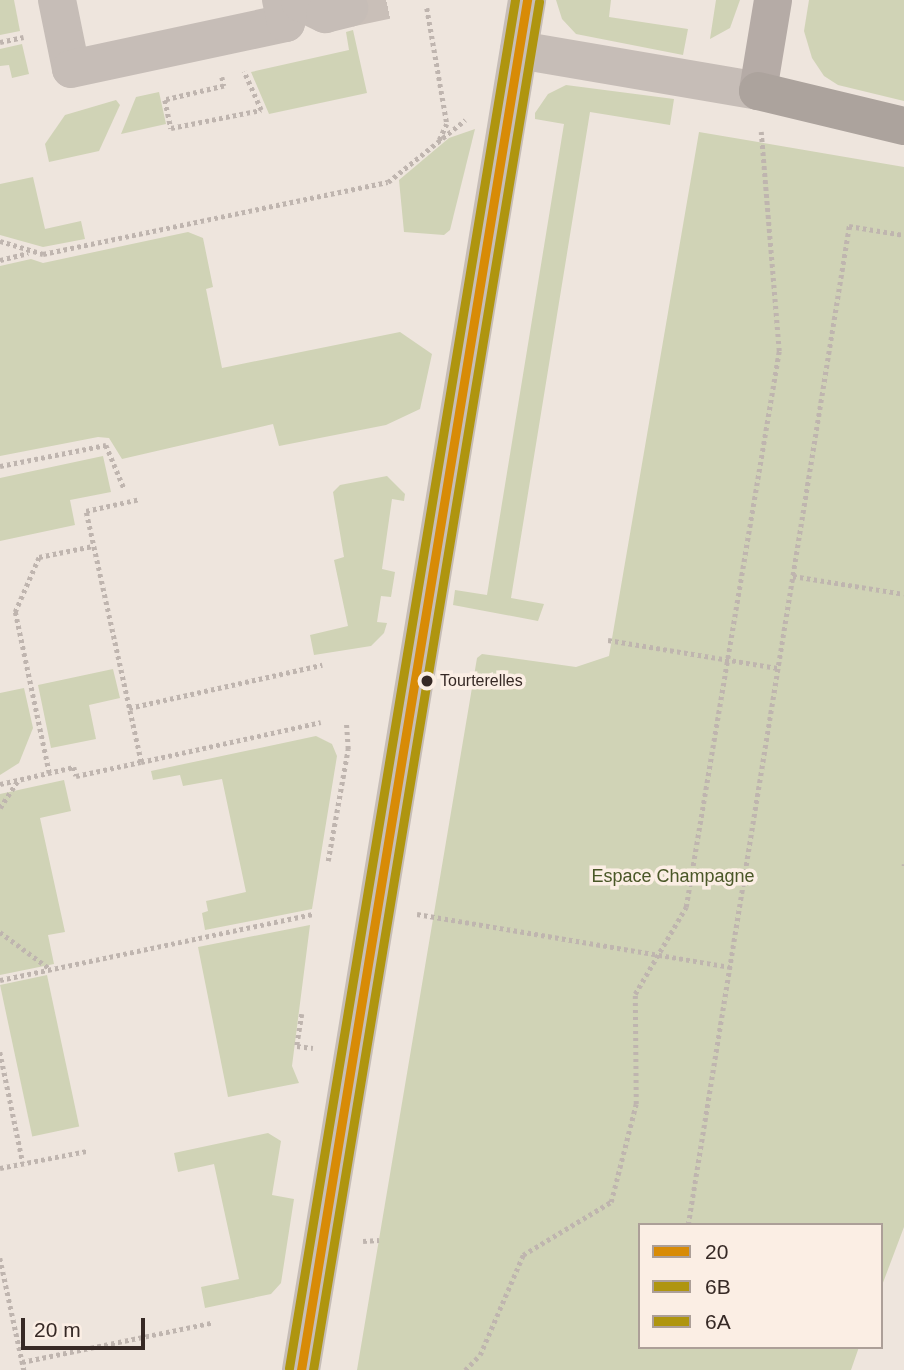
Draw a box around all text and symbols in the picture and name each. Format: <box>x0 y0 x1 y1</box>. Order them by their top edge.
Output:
place label: Tourterelles <box>440 671 523 691</box>
marker: Tourterelles <box>420 674 434 688</box>
park label: Espace Champagne <box>591 865 755 887</box>
legend <box>638 1223 883 1349</box>
text: 20 <box>705 1240 728 1263</box>
text: 6B <box>705 1275 731 1298</box>
scale bar <box>24 1304 149 1348</box>
text: 6A <box>705 1310 731 1333</box>
text: 20 m <box>34 1318 81 1341</box>

